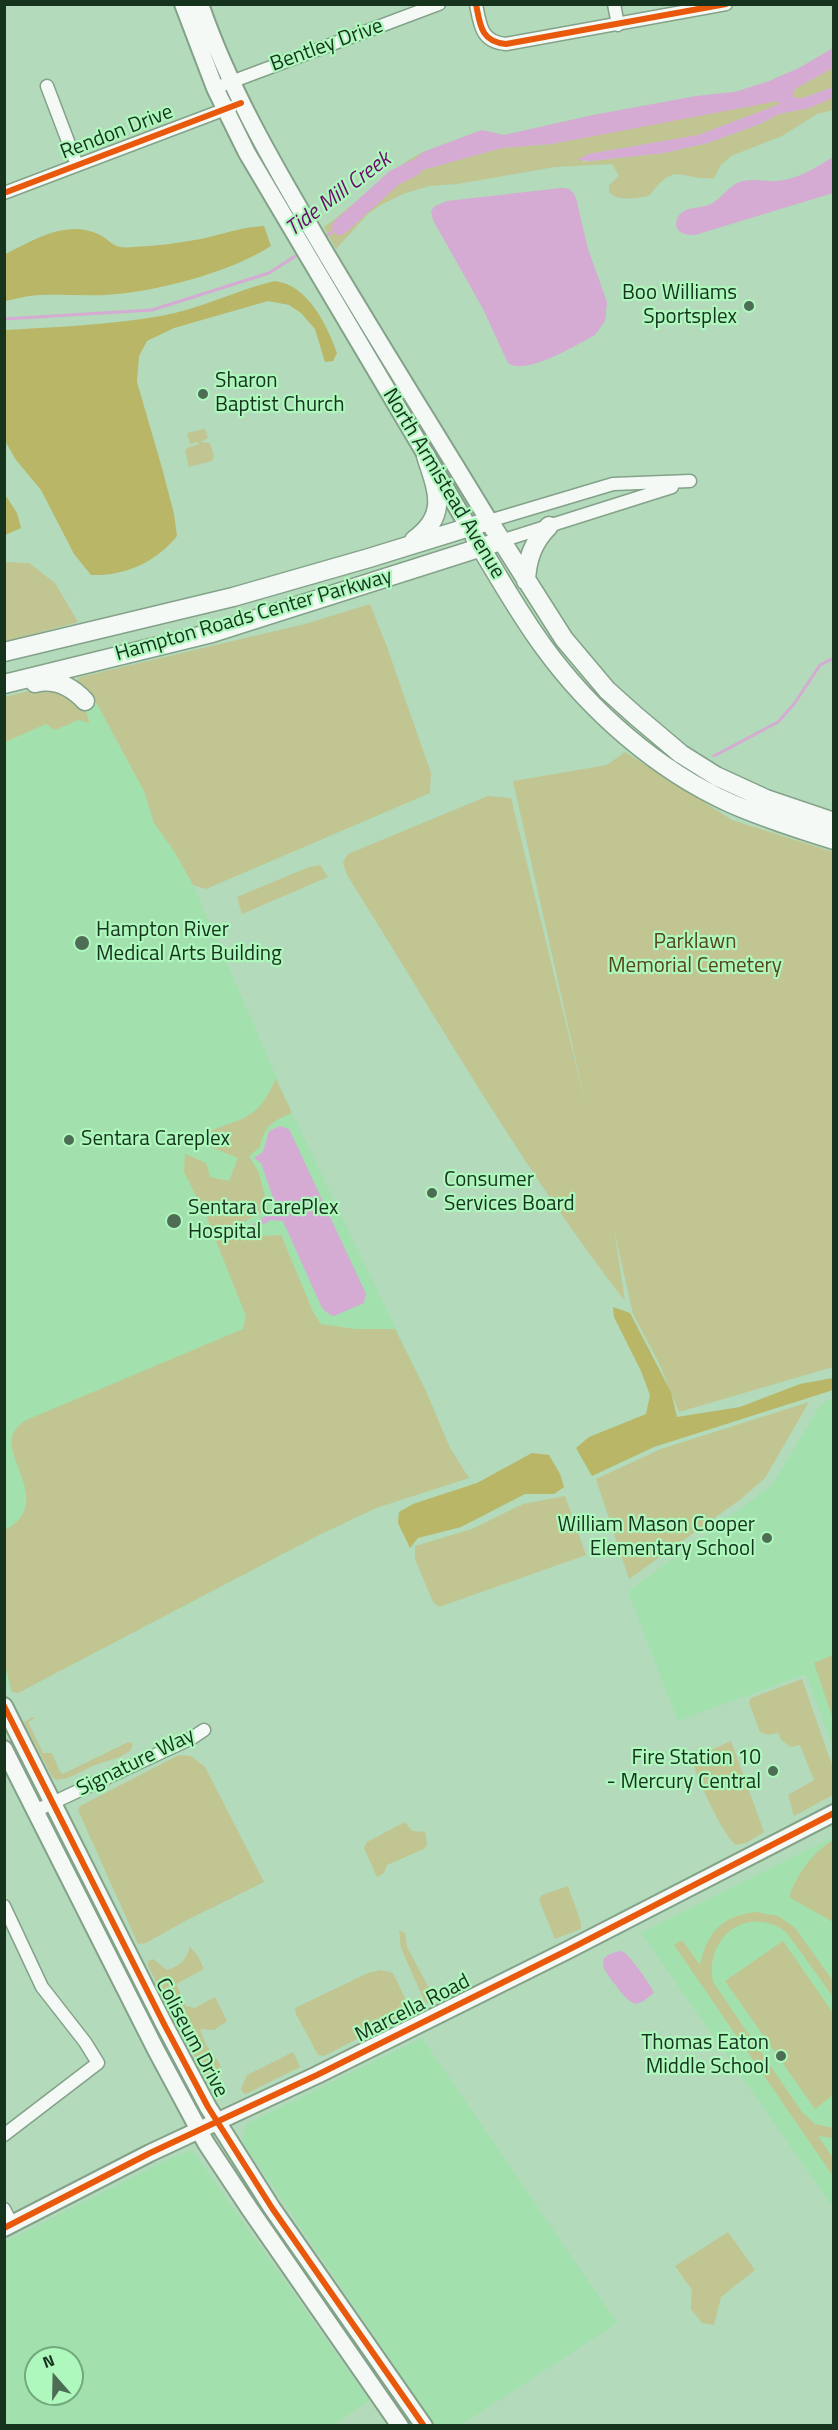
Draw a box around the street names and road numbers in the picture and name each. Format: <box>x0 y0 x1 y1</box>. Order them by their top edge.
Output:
street label: Bentley Drive <box>267 14 387 78</box>
street label: Rendon Drive <box>57 100 177 166</box>
street label: North Armistead Avenue <box>376 384 510 584</box>
street label: Hampton Roads Center Parkway <box>113 564 395 668</box>
street label: Signature Way <box>73 1724 199 1802</box>
street label: Marcella Road <box>352 1969 474 2049</box>
street label: Coliseum Drive <box>149 1974 233 2102</box>

